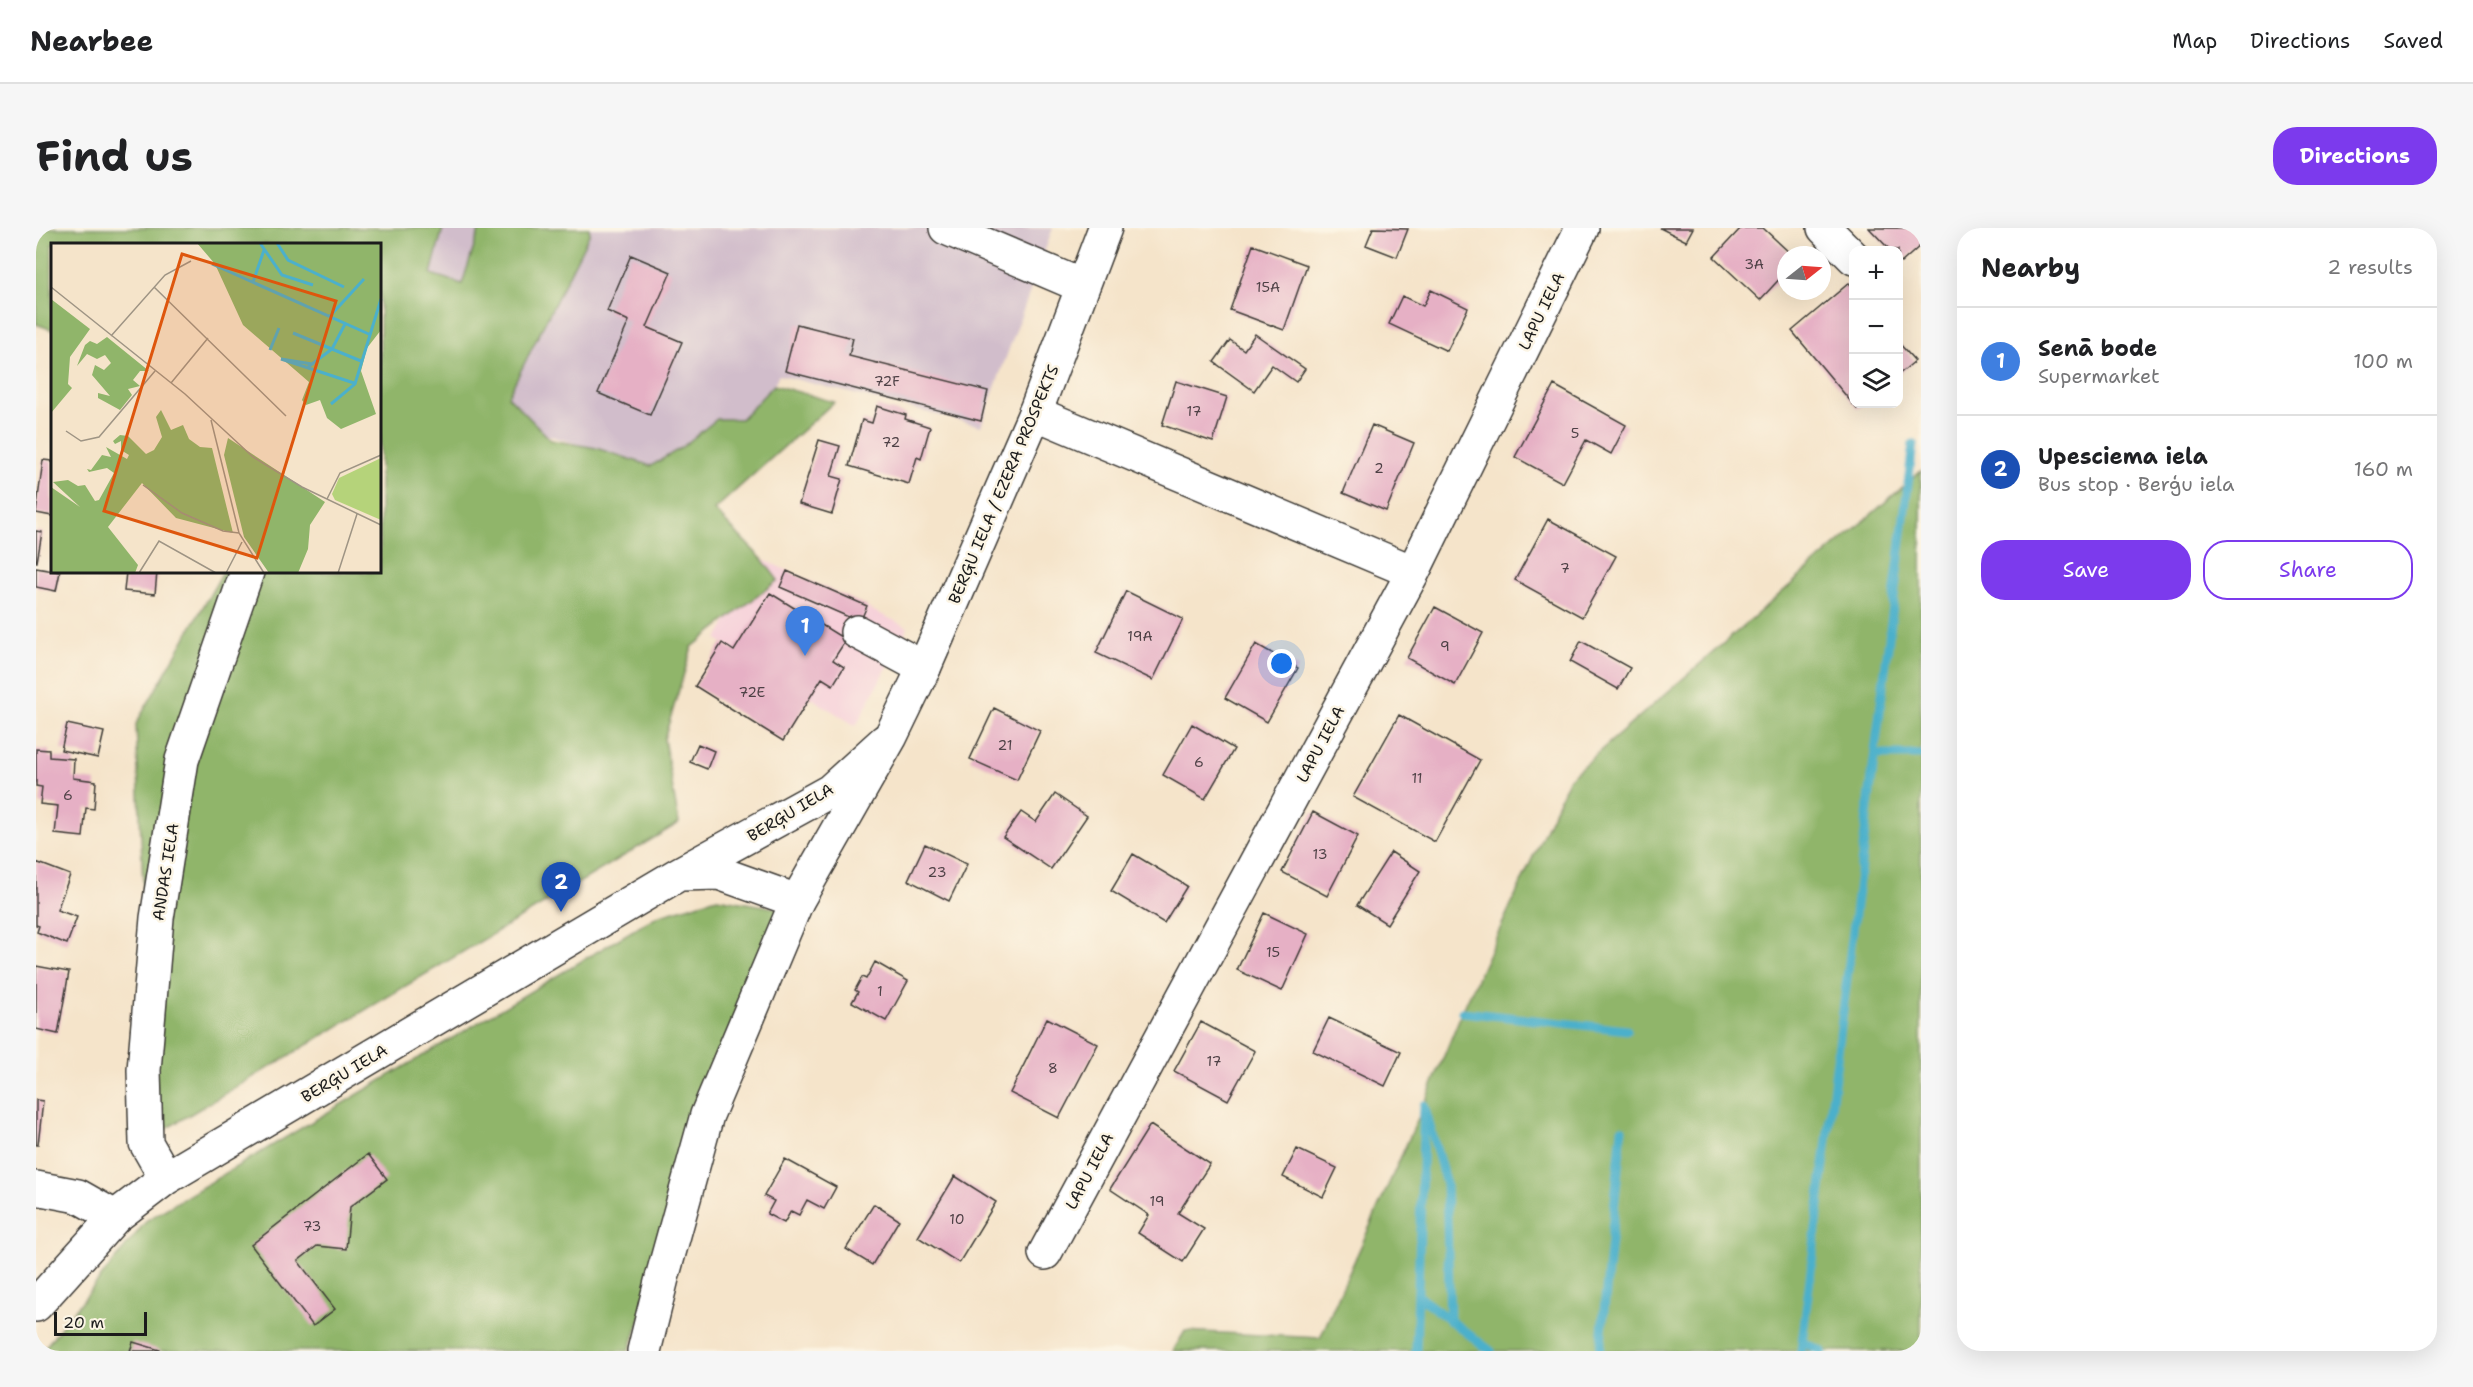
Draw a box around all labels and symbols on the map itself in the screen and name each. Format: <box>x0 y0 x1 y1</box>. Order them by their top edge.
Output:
inset map <box>51 243 381 573</box>
north arrow <box>1777 246 1831 300</box>
house number: 3A <box>1744 255 1764 273</box>
street label: LAPU IELA <box>1514 269 1569 353</box>
house number: 15A <box>1256 278 1280 296</box>
street label: BERĢU IELA / EZERA PROSPEKTS <box>943 361 1064 607</box>
house number: 72F <box>874 372 900 390</box>
house number: 17 <box>1187 402 1201 420</box>
house number: 5 <box>1571 424 1579 442</box>
house number: 72 <box>882 433 900 451</box>
house number: 2 <box>1374 459 1384 477</box>
house number: 7 <box>1560 559 1570 577</box>
pin: 1 <box>786 606 824 656</box>
house number: 19A <box>1127 627 1153 645</box>
house number: 9 <box>1440 637 1450 655</box>
your location <box>1267 649 1296 678</box>
house number: 72E <box>739 683 766 701</box>
street label: LAPU IELA <box>1292 702 1349 786</box>
house number: 21 <box>998 736 1012 754</box>
house number: 6 <box>1194 753 1204 771</box>
house number: 11 <box>1411 769 1423 787</box>
street label: BERĢU IELA <box>743 778 838 847</box>
house number: 6 <box>63 786 73 804</box>
street label: ANDAS IELA <box>147 822 184 922</box>
house number: 13 <box>1313 845 1327 863</box>
pin: 2 <box>542 862 580 912</box>
house number: 23 <box>928 863 946 881</box>
house number: 15 <box>1266 943 1280 961</box>
house number: 1 <box>877 982 883 1000</box>
street label: BERĢU IELA <box>297 1039 392 1108</box>
house number: 17 <box>1207 1052 1221 1070</box>
house number: 8 <box>1048 1059 1058 1077</box>
street label: LAPU IELA <box>1061 1129 1118 1213</box>
house number: 19 <box>1149 1192 1165 1210</box>
house number: 10 <box>949 1210 965 1228</box>
house number: 73 <box>303 1217 321 1235</box>
scale bar <box>54 1309 147 1336</box>

